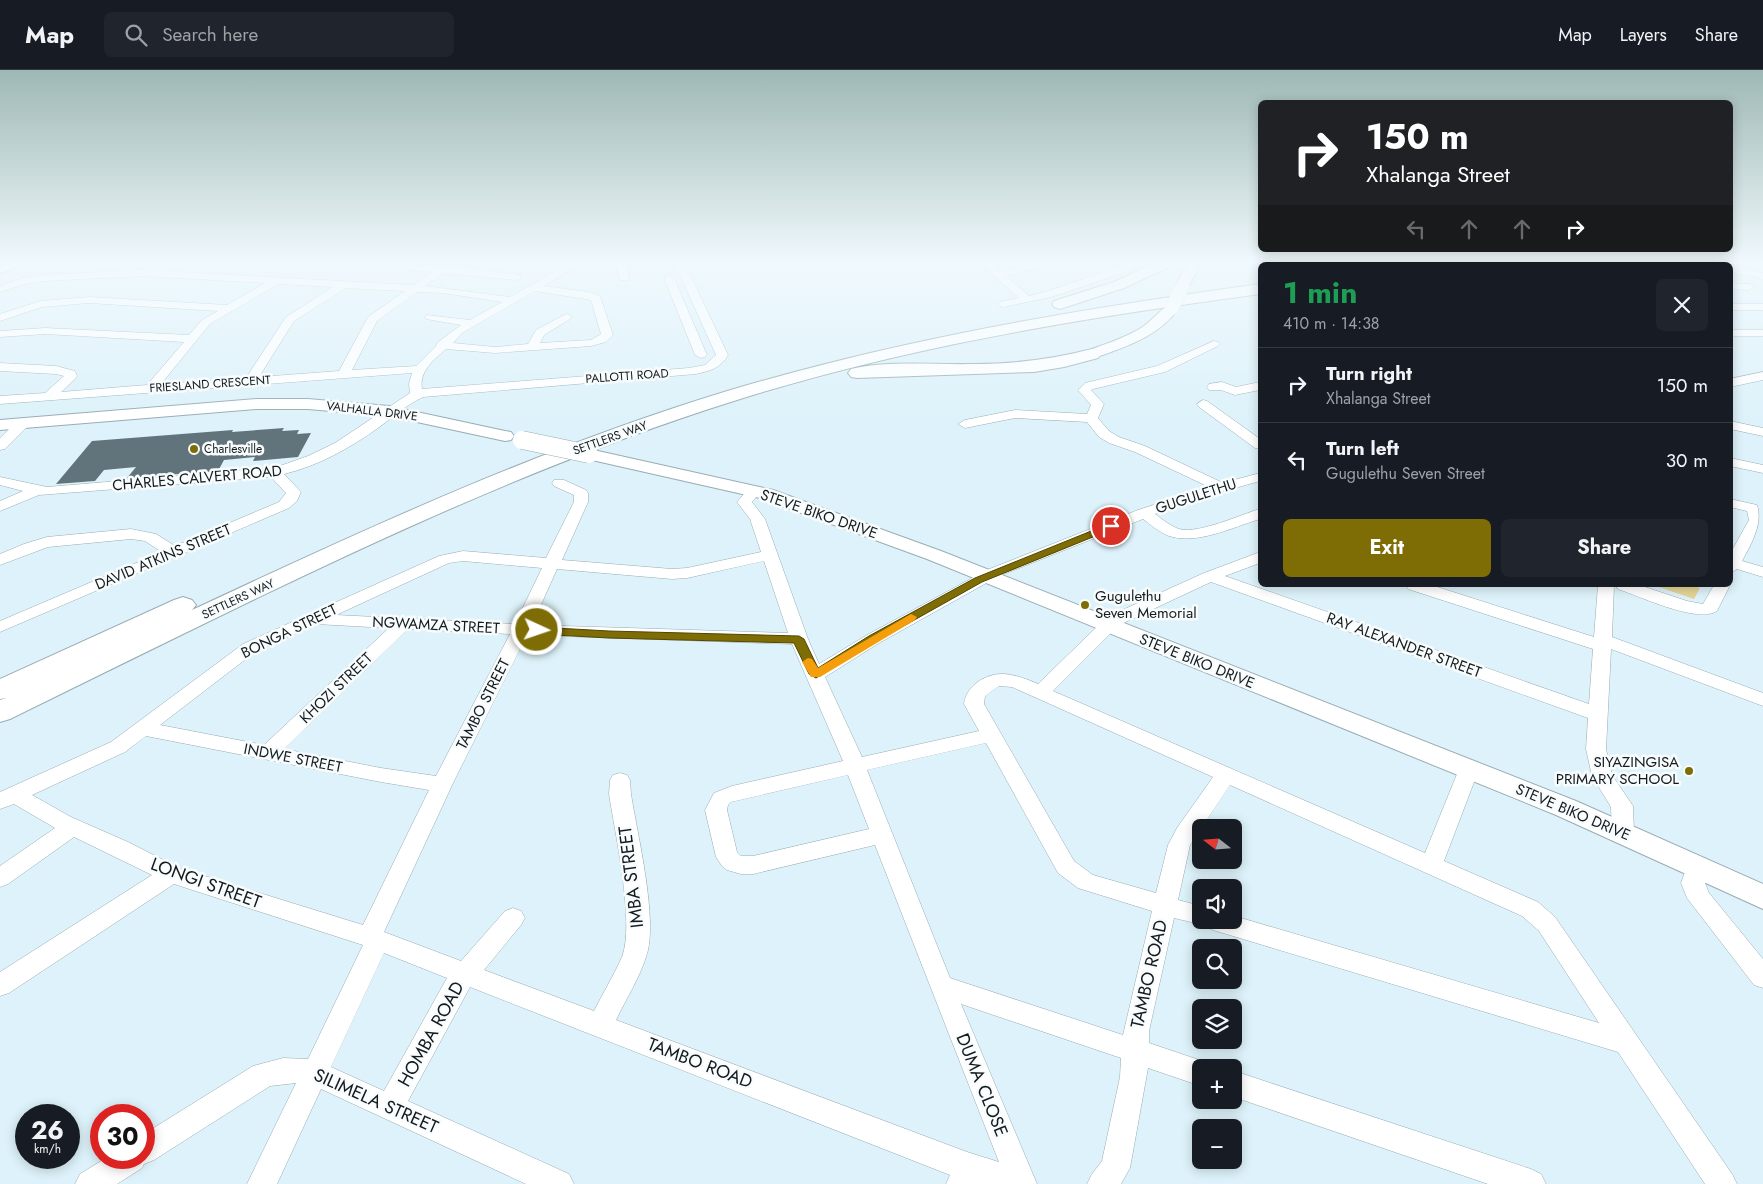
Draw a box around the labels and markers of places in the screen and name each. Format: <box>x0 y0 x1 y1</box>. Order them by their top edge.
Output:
place label: Charlesville <box>204 440 262 458</box>
marker: Charlesville <box>188 443 200 455</box>
pin <box>1090 505 1132 547</box>
place label: Gugulethu Seven Memorial <box>1095 585 1197 624</box>
marker: Gugulethu Seven Memorial <box>1079 599 1091 611</box>
place label: SIYAZINGISA PRIMARY SCHOOL <box>1556 751 1679 790</box>
marker: SIYAZINGISA PRIMARY SCHOOL <box>1683 765 1695 777</box>

